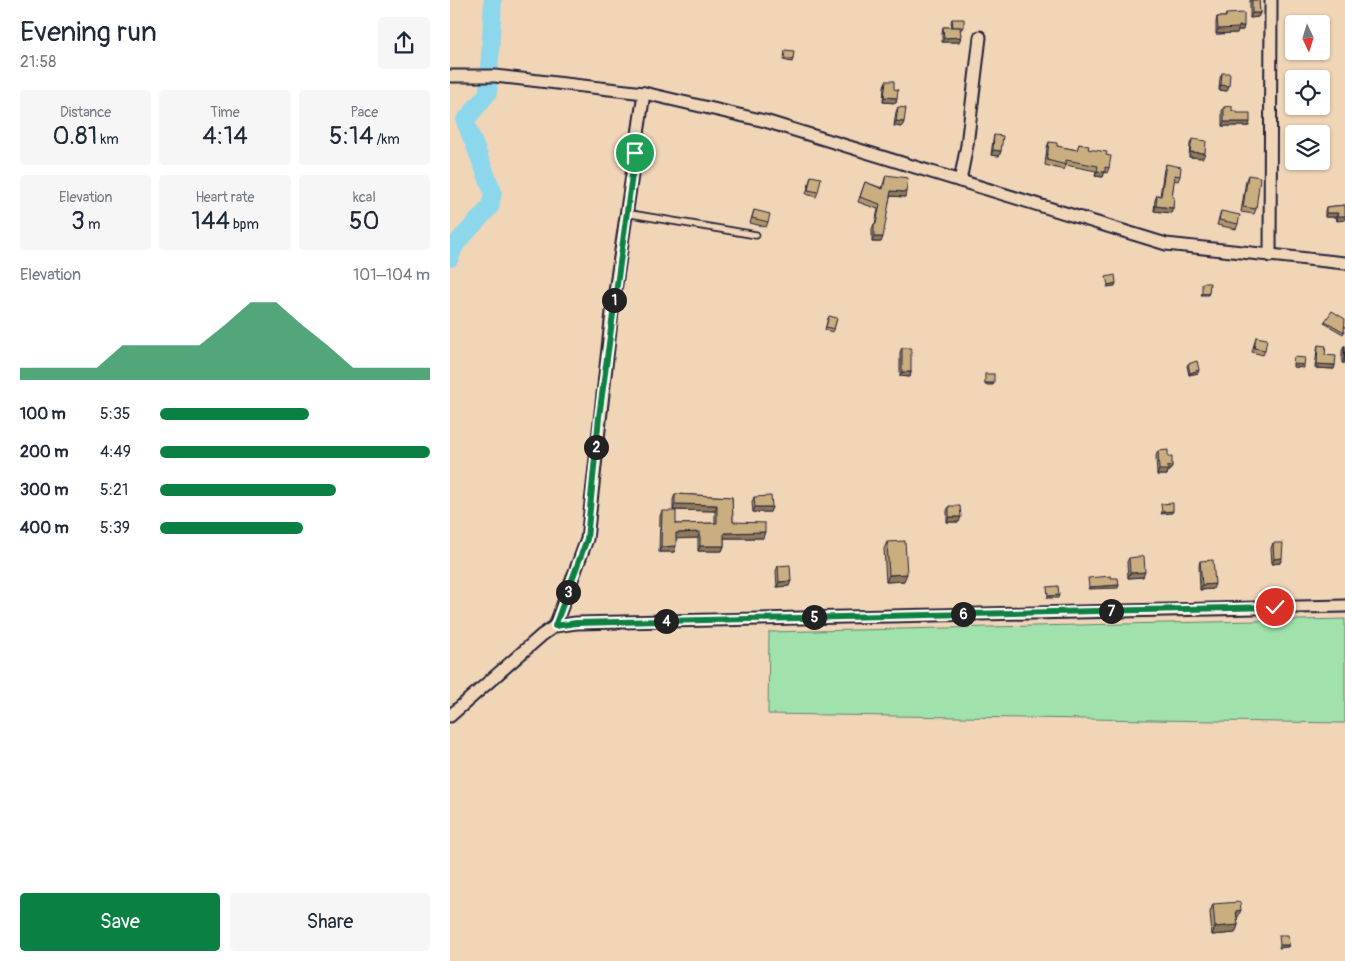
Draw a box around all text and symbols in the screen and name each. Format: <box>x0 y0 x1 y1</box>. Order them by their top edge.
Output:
text: Evening run <box>20 15 157 50</box>
north arrow <box>1285 15 1330 60</box>
map controls <box>1285 15 1330 170</box>
button: share <box>378 17 430 69</box>
text: 21:58 <box>20 52 56 72</box>
button: locate <box>1285 70 1330 115</box>
text: Distance <box>60 104 111 121</box>
text: Time <box>210 104 240 121</box>
text: Pace <box>350 104 378 121</box>
text: 0.81 <box>53 121 97 152</box>
text: 4:14 <box>202 121 248 152</box>
text: 5:14 <box>329 121 373 152</box>
button: layers <box>1285 125 1330 170</box>
text: km <box>97 131 119 148</box>
text: /km <box>373 131 400 148</box>
pin <box>614 132 656 174</box>
icon: arrive <box>621 139 649 167</box>
text: Elevation <box>59 189 112 206</box>
text: Heart rate <box>195 189 255 206</box>
text: kcal <box>353 189 376 206</box>
text: 3 <box>71 206 85 237</box>
text: 144 <box>191 206 230 237</box>
text: 50 <box>349 206 380 237</box>
text: m <box>85 216 100 233</box>
text: bpm <box>230 216 259 233</box>
text: Elevation <box>20 265 81 285</box>
text: 101–104 m <box>353 265 430 285</box>
pin: 1 <box>602 288 626 312</box>
text: 1 <box>612 292 617 309</box>
text: 100 m <box>20 404 66 424</box>
text: 5:35 <box>100 404 131 424</box>
pin: 2 <box>584 434 608 460</box>
text: 2 <box>593 439 600 456</box>
text: 200 m <box>20 442 68 462</box>
text: 4:49 <box>100 442 131 462</box>
text: 300 m <box>20 480 68 500</box>
text: 5:21 <box>100 480 128 500</box>
text: 400 m <box>20 518 69 538</box>
text: 5:39 <box>100 518 130 538</box>
pin: 3 <box>556 580 580 604</box>
text: 3 <box>565 584 572 601</box>
pin <box>1254 586 1296 628</box>
icon: check <box>1261 593 1289 621</box>
pin: 7 <box>1098 598 1124 624</box>
pin: 6 <box>950 602 976 626</box>
text: 7 <box>1108 603 1115 620</box>
pin: 5 <box>802 604 826 630</box>
text: 6 <box>959 606 968 623</box>
pin: 4 <box>654 608 678 634</box>
text: 5 <box>811 609 818 626</box>
text: 4 <box>662 613 671 630</box>
button: Save <box>20 893 220 951</box>
button: Share <box>230 893 430 951</box>

